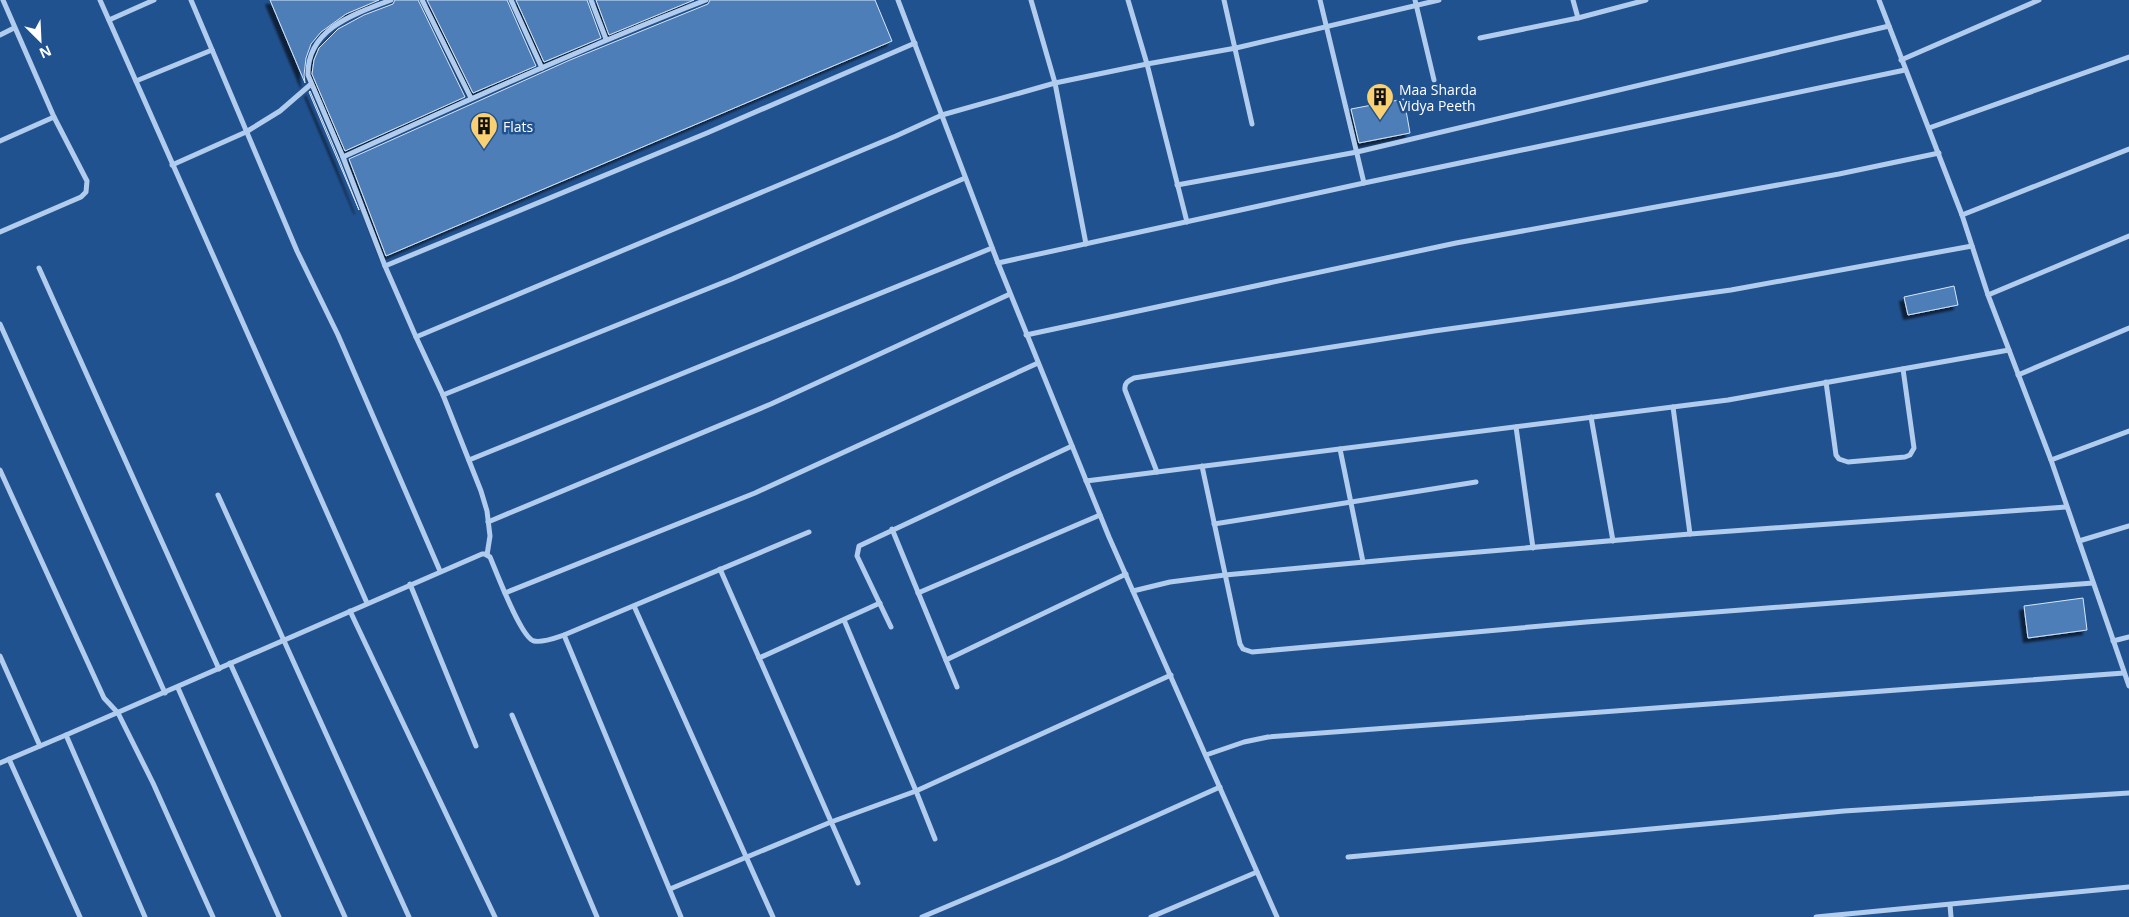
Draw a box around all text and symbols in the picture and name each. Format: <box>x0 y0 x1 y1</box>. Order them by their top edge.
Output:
north arrow <box>15 15 65 65</box>
text: N <box>36 41 55 63</box>
place label: Maa Sharda Vidya Peeth <box>1399 80 1477 115</box>
building icon: Maa Sharda Vidya Peeth <box>1365 82 1395 121</box>
building icon: Flats <box>469 111 499 150</box>
place label: Flats <box>503 117 534 136</box>

